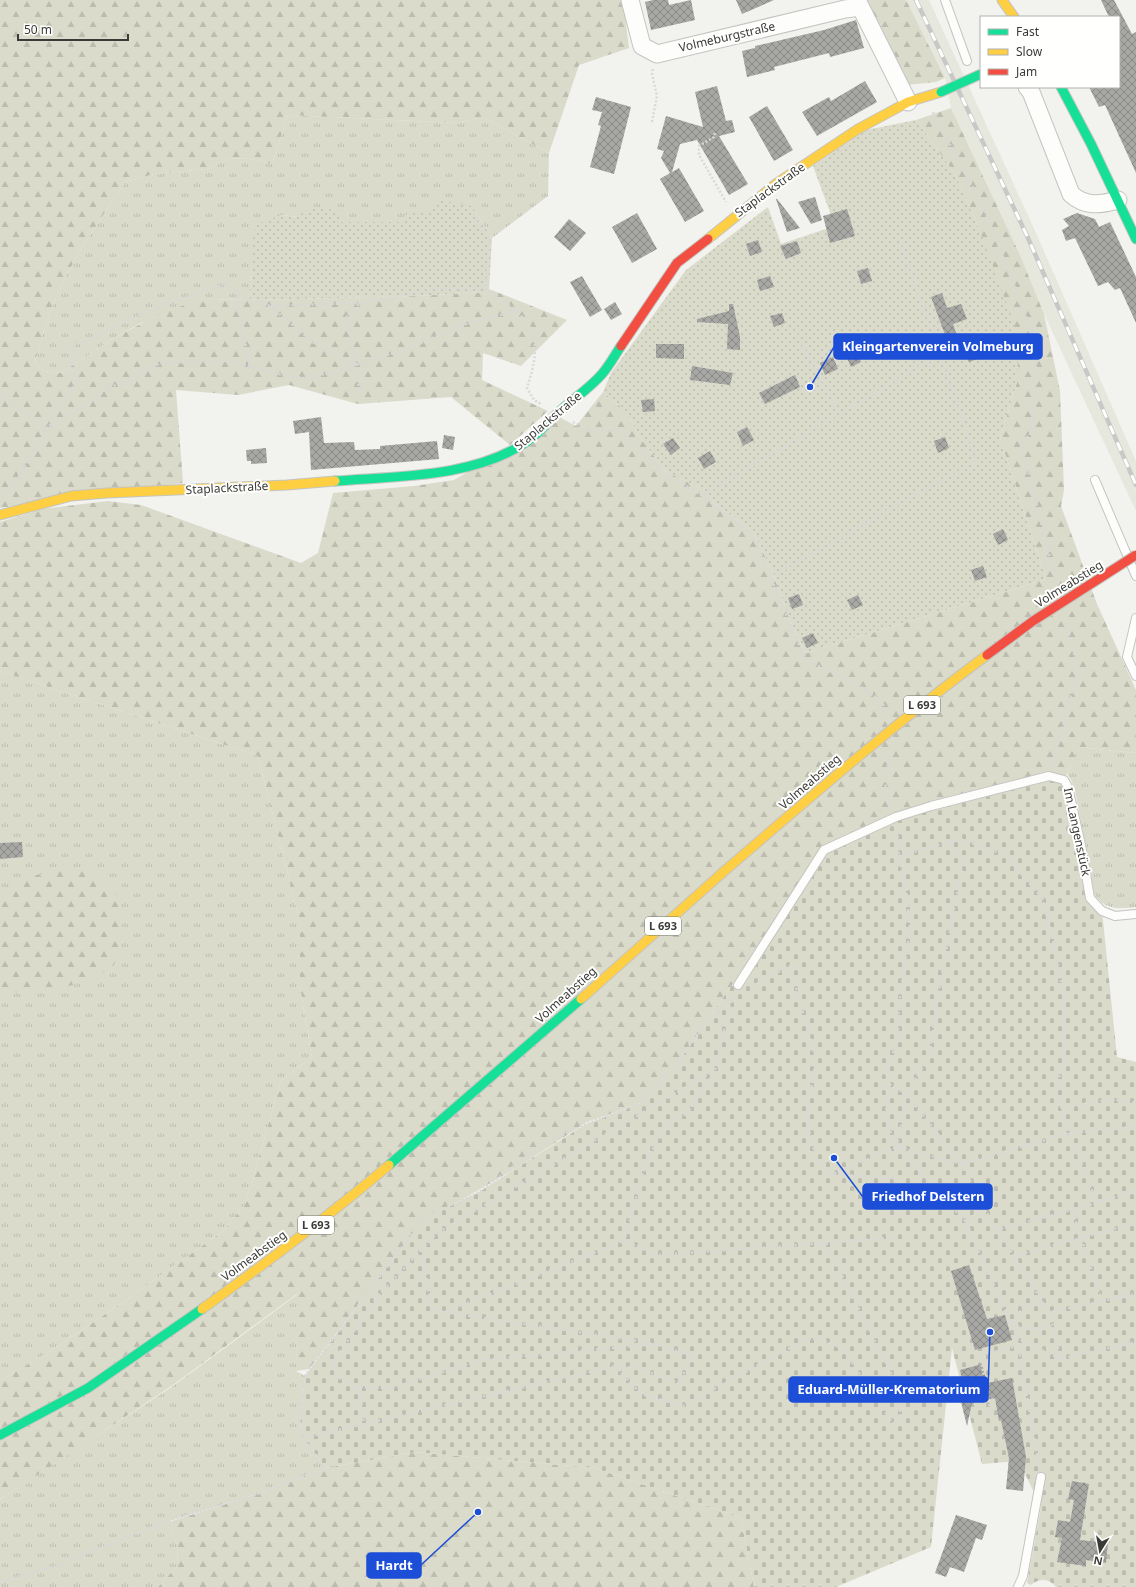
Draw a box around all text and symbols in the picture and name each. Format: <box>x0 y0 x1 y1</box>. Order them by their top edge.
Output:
scale bar <box>18 16 128 42</box>
legend <box>980 16 1120 88</box>
street label: Volmeburgstraße <box>677 17 777 56</box>
text: 50 m <box>24 21 52 38</box>
text: Fast <box>1016 23 1040 40</box>
text: Slow <box>1016 43 1043 60</box>
text: Jam <box>1015 63 1037 80</box>
street label: Staplackstraße <box>731 158 808 221</box>
callout: Kleingartenverein Volmeburg <box>834 334 1042 359</box>
text: Kleingartenverein Volmeburg <box>842 337 1034 355</box>
street label: Staplackstraße <box>510 387 585 454</box>
street label: Staplackstraße <box>185 477 269 498</box>
street label: Volmeabstieg <box>1032 556 1106 611</box>
road number: L 693 <box>904 696 940 714</box>
street label: Volmeabstieg <box>775 750 844 813</box>
street label: Im Langenstück <box>1060 786 1095 878</box>
road number: L 693 <box>645 917 681 935</box>
street label: Volmeabstieg <box>531 963 600 1027</box>
callout: Friedhof Delstern <box>863 1184 992 1209</box>
text: Friedhof Delstern <box>871 1187 985 1205</box>
road number: L 693 <box>298 1216 334 1234</box>
street label: Volmeabstieg <box>218 1226 290 1285</box>
callout: Eduard-Müller-Krematorium <box>789 1377 988 1402</box>
text: Eduard-Müller-Krematorium <box>798 1380 980 1398</box>
north arrow <box>1080 1531 1120 1571</box>
callout: Hardt <box>367 1553 421 1578</box>
text: N <box>1092 1553 1104 1570</box>
text: Hardt <box>375 1556 413 1574</box>

